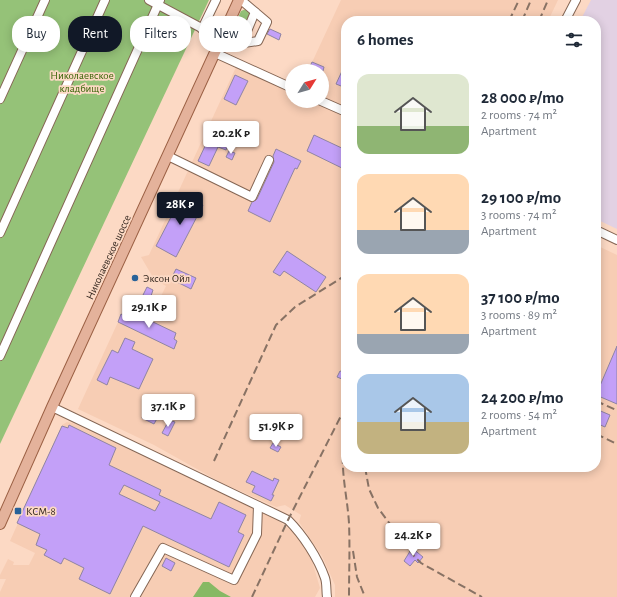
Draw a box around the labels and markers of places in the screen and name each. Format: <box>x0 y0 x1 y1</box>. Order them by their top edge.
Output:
pin: 20.2K ₽ <box>194 121 268 155</box>
pin: 28K ₽ <box>152 192 208 226</box>
marker: Эксон Ойл <box>130 273 140 283</box>
place label: Эксон Ойл <box>143 273 190 284</box>
pin: 29.1K ₽ <box>112 295 186 329</box>
pin: 37.1K ₽ <box>131 394 205 428</box>
pin: 51.9K ₽ <box>239 414 313 448</box>
marker: КСМ-8 <box>13 506 23 516</box>
place label: КСМ-8 <box>26 506 56 517</box>
pin: 24.2K ₽ <box>376 523 450 557</box>

